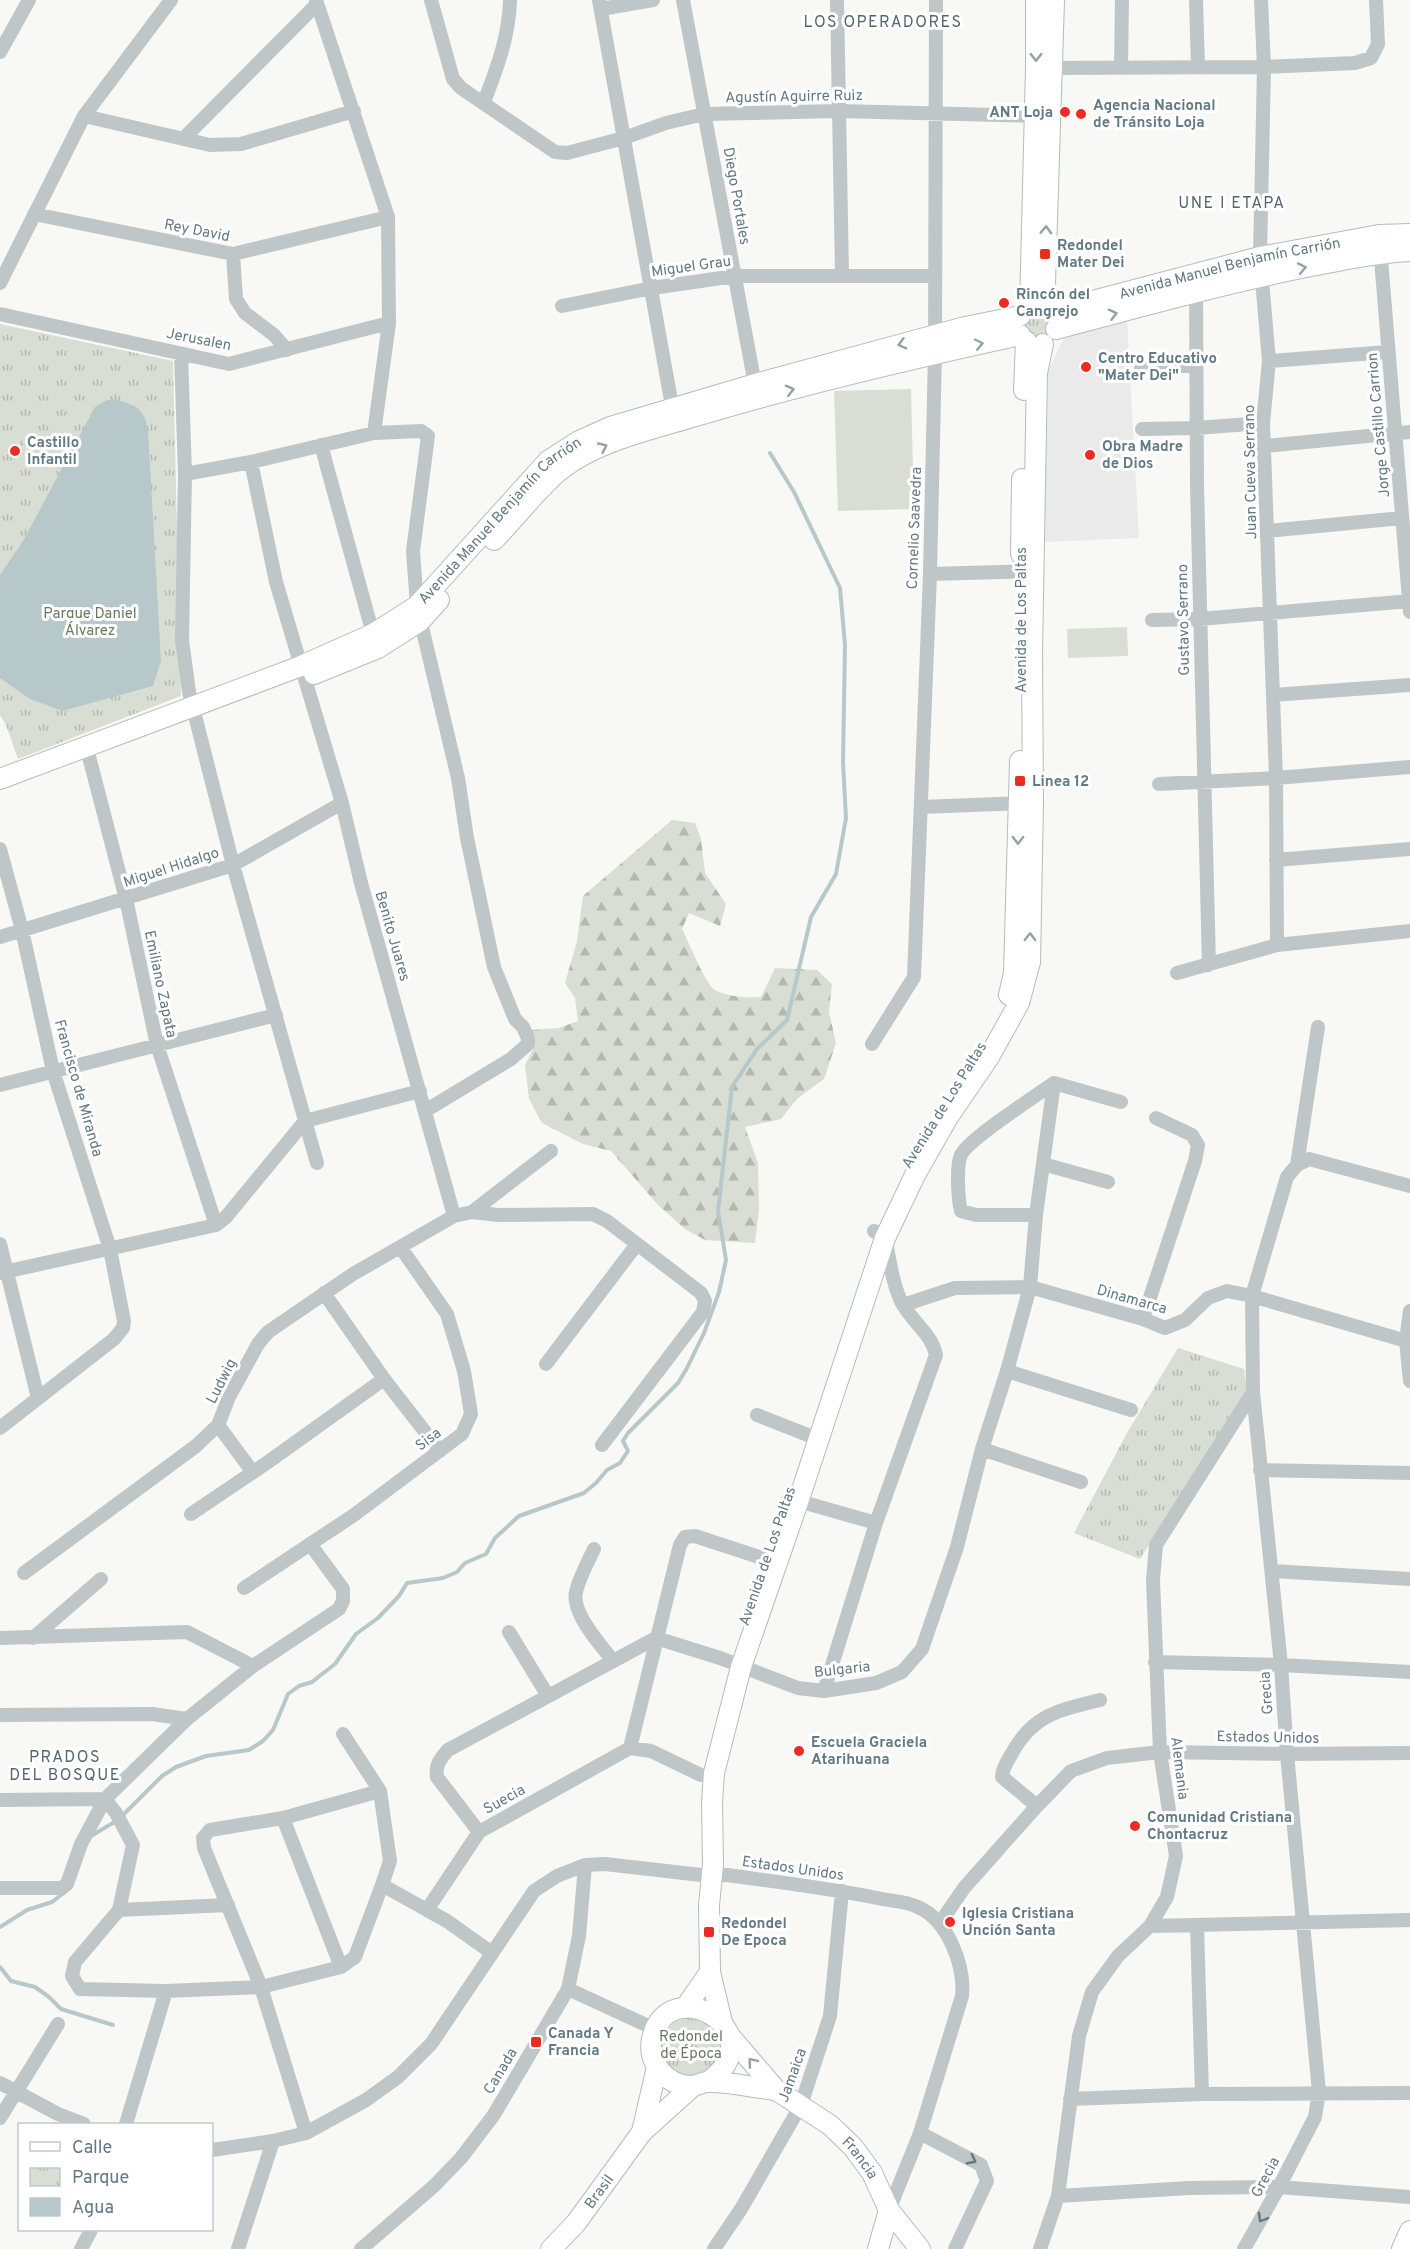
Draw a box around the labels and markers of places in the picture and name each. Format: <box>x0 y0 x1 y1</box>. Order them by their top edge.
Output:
place label: Agencia Nacional de Tránsito Loja <box>1093 97 1216 133</box>
place label: ANT Loja <box>989 104 1053 123</box>
marker: ANT Loja <box>1058 105 1072 119</box>
marker: Agencia Nacional de Tránsito Loja <box>1074 107 1088 121</box>
place label: Redondel Mater Dei <box>1057 237 1125 273</box>
marker: Redondel Mater Dei <box>1038 247 1052 261</box>
place label: Rincón del Cangrejo <box>1016 286 1090 322</box>
marker: Rincón del Cangrejo <box>997 296 1011 310</box>
place label: Centro Educativo "Mater Dei" <box>1098 350 1217 386</box>
marker: Centro Educativo "Mater Dei" <box>1079 360 1093 374</box>
place label: Castillo Infantil <box>27 434 79 470</box>
place label: Obra Madre de Dios <box>1102 438 1183 474</box>
marker: Castillo Infantil <box>8 444 22 458</box>
marker: Obra Madre de Dios <box>1083 448 1097 462</box>
place label: Linea 12 <box>1032 773 1089 792</box>
marker: Linea 12 <box>1013 774 1027 788</box>
place label: Escuela Graciela Atarihuana <box>811 1734 927 1770</box>
marker: Escuela Graciela Atarihuana <box>792 1744 806 1758</box>
place label: Comunidad Cristiana Chontacruz <box>1147 1809 1292 1845</box>
marker: Comunidad Cristiana Chontacruz <box>1128 1819 1142 1833</box>
place label: Iglesia Cristiana Unción Santa <box>962 1905 1074 1941</box>
place label: Redondel De Epoca <box>721 1915 787 1951</box>
marker: Iglesia Cristiana Unción Santa <box>943 1915 957 1929</box>
marker: Redondel De Epoca <box>702 1925 716 1939</box>
place label: Canada Y Francia <box>548 2025 614 2061</box>
marker: Canada Y Francia <box>529 2035 543 2049</box>

